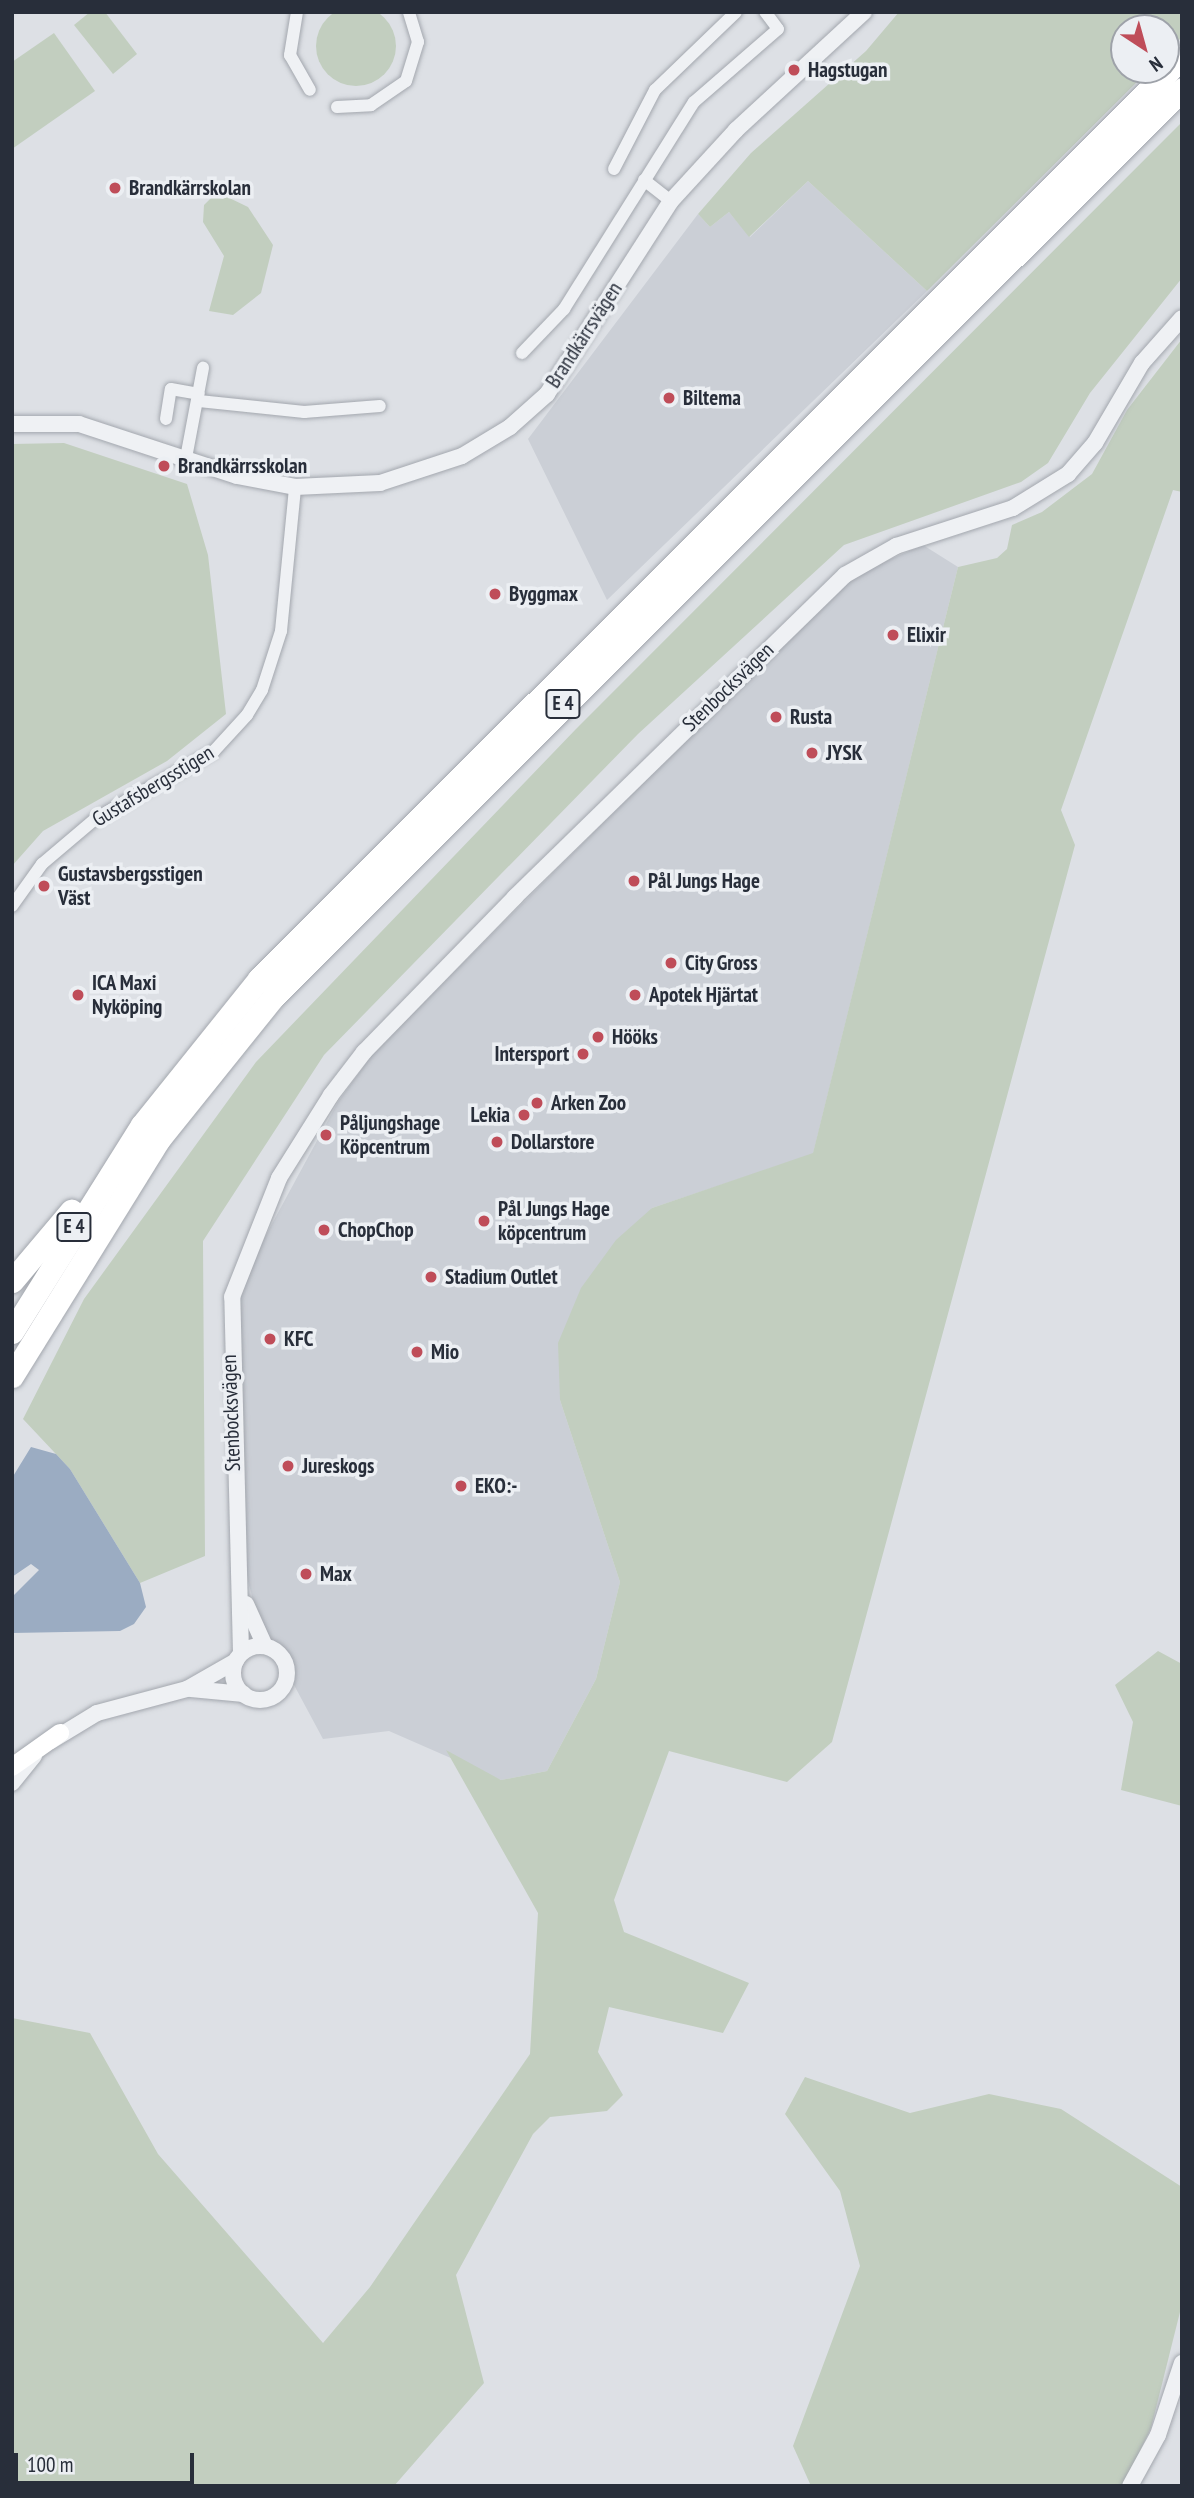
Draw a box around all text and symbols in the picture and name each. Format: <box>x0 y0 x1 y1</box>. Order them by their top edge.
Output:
north arrow <box>1110 14 1180 84</box>
text: N <box>1145 52 1167 77</box>
place label: Hagstugan <box>808 57 887 83</box>
marker: Hagstugan <box>786 62 802 78</box>
place label: Brandkärrskolan <box>129 175 251 201</box>
marker: Brandkärrskolan <box>107 180 123 196</box>
street label: Brandkärrsvägen <box>540 277 628 393</box>
place label: Biltema <box>683 385 741 411</box>
marker: Biltema <box>661 390 677 406</box>
place label: Brandkärrsskolan <box>178 453 307 479</box>
marker: Brandkärrsskolan <box>156 458 172 474</box>
place label: Byggmax <box>509 581 578 607</box>
marker: Byggmax <box>487 586 503 602</box>
place label: Elixir <box>907 622 946 648</box>
marker: Elixir <box>885 627 901 643</box>
street label: Stenbocksvägen <box>677 637 779 737</box>
road number: E 4 <box>544 688 582 720</box>
place label: Rusta <box>790 704 832 730</box>
marker: Rusta <box>768 709 784 725</box>
street label: Gustafsbergsstigen <box>88 740 218 832</box>
place label: JYSK <box>826 740 863 766</box>
marker: JYSK <box>804 745 820 761</box>
place label: Gustavsbergsstigen Väst <box>58 861 203 911</box>
place label: Pål Jungs Hage <box>648 868 760 894</box>
marker: Pål Jungs Hage <box>626 873 642 889</box>
marker: Gustavsbergsstigen Väst <box>36 878 52 894</box>
place label: City Gross <box>685 950 758 976</box>
marker: City Gross <box>663 955 679 971</box>
place label: ICA Maxi Nyköping <box>92 970 162 1020</box>
place label: Apotek Hjärtat <box>649 982 758 1008</box>
marker: ICA Maxi Nyköping <box>70 987 86 1003</box>
marker: Apotek Hjärtat <box>627 987 643 1003</box>
place label: Hööks <box>612 1024 658 1050</box>
marker: Hööks <box>590 1029 606 1045</box>
place label: Intersport <box>494 1041 569 1067</box>
marker: Intersport <box>575 1046 591 1062</box>
place label: Arken Zoo <box>551 1090 626 1116</box>
marker: Arken Zoo <box>529 1095 545 1111</box>
place label: Lekia <box>471 1102 510 1128</box>
marker: Lekia <box>516 1107 532 1123</box>
place label: Påljungshage Köpcentrum <box>340 1110 440 1160</box>
marker: Påljungshage Köpcentrum <box>318 1127 334 1143</box>
place label: Dollarstore <box>511 1129 595 1155</box>
marker: Dollarstore <box>489 1134 505 1150</box>
place label: Pål Jungs Hage köpcentrum <box>498 1196 610 1246</box>
road number: E 4 <box>55 1212 93 1242</box>
marker: Pål Jungs Hage köpcentrum <box>476 1213 492 1229</box>
place label: ChopChop <box>338 1217 414 1243</box>
marker: ChopChop <box>316 1222 332 1238</box>
place label: Stadium Outlet <box>445 1264 558 1290</box>
marker: Stadium Outlet <box>423 1269 439 1285</box>
place label: KFC <box>284 1326 313 1352</box>
marker: KFC <box>262 1331 278 1347</box>
place label: Mio <box>431 1339 459 1365</box>
marker: Mio <box>409 1344 425 1360</box>
street label: Stenbocksvägen <box>216 1354 246 1472</box>
place label: Jureskogs <box>302 1453 374 1479</box>
marker: Jureskogs <box>280 1458 296 1474</box>
place label: EKO:- <box>475 1473 517 1499</box>
marker: EKO:- <box>453 1478 469 1494</box>
place label: Max <box>320 1561 352 1587</box>
marker: Max <box>298 1566 314 1582</box>
scale bar <box>18 2438 198 2482</box>
text: 100 m <box>27 2451 73 2478</box>

